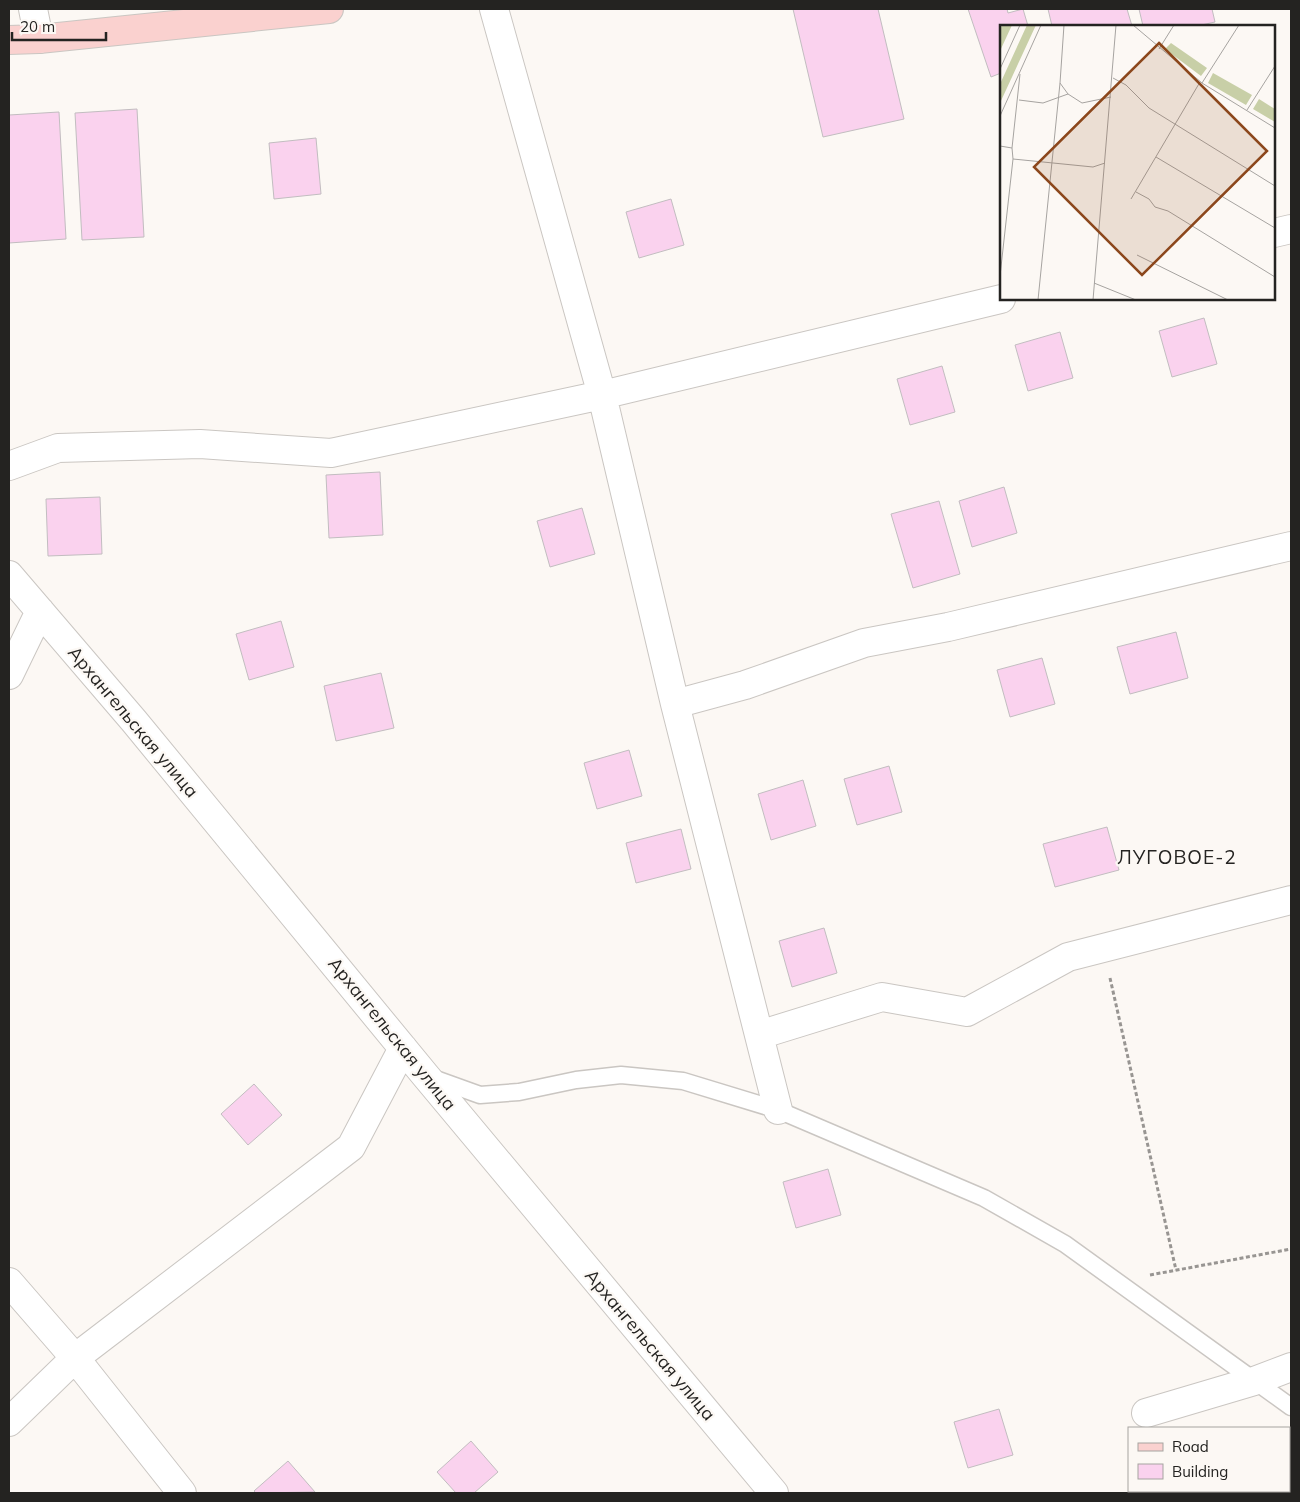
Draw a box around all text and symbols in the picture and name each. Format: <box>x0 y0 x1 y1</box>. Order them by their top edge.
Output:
scale bar <box>12 10 106 42</box>
text: 20 m <box>20 17 55 36</box>
inset map <box>1000 25 1275 300</box>
street label: Архангельская улица <box>63 641 203 802</box>
district label: ЛУГОВОЕ-2 <box>1117 845 1237 869</box>
street label: Архангельская улица <box>323 952 461 1115</box>
street label: Архангельская улица <box>580 1264 720 1425</box>
legend <box>1128 1427 1290 1492</box>
text: Road <box>1172 1437 1209 1456</box>
text: Building <box>1172 1462 1228 1481</box>

